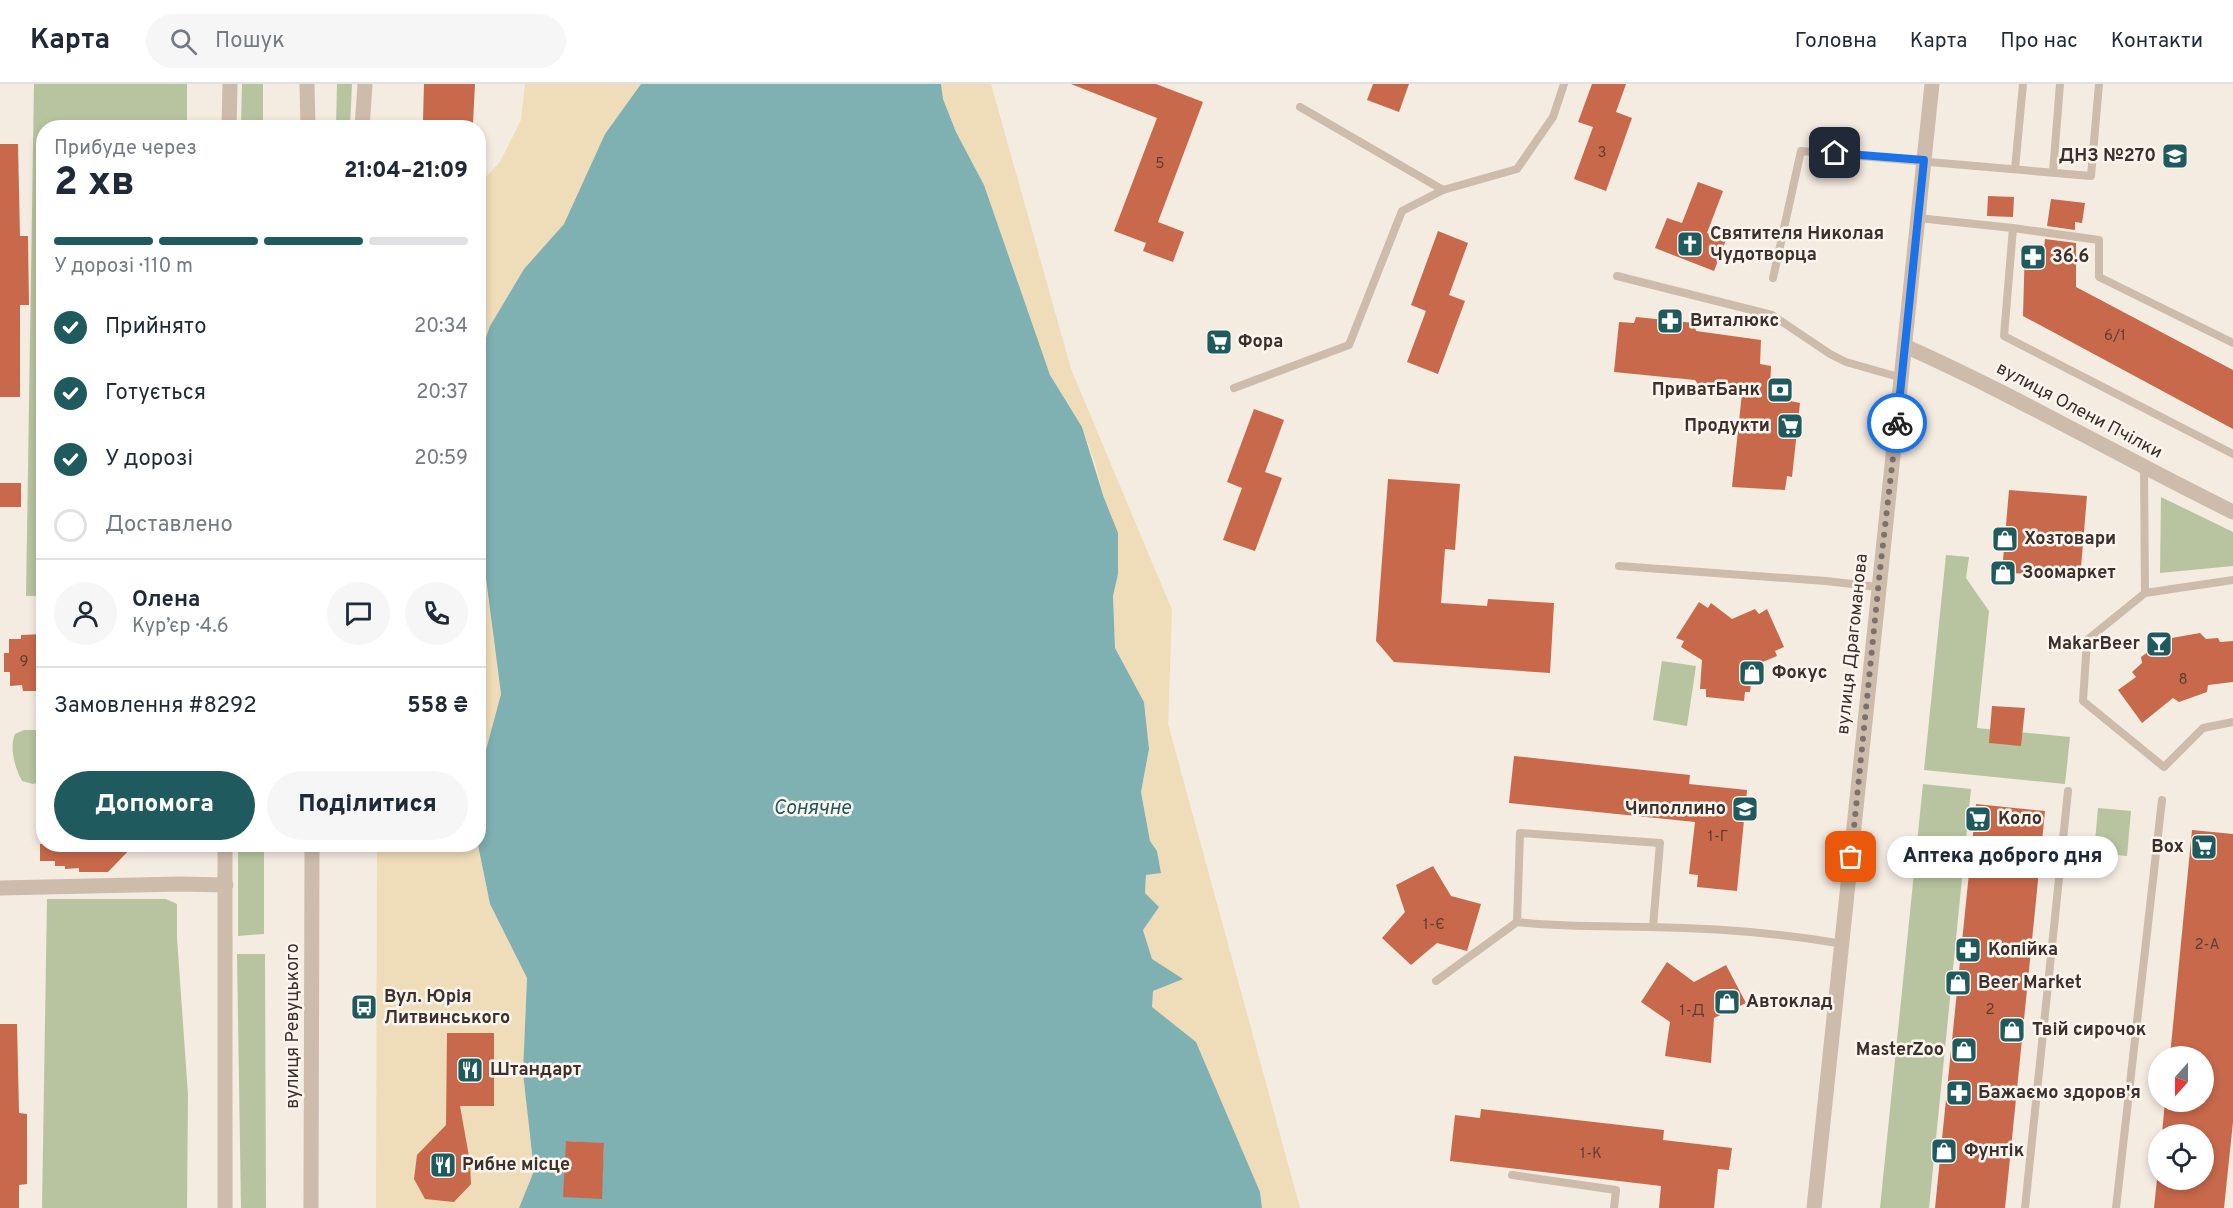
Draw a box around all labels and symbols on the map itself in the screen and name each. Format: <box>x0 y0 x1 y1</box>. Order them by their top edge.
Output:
pin <box>1809 127 1860 178</box>
school or university icon: ДНЗ №270 <box>2160 141 2190 171</box>
house number: 3 <box>1597 144 1607 163</box>
place label: ДНЗ №270 <box>2059 145 2156 168</box>
house number: 5 <box>1155 155 1165 174</box>
place label: Святителя Николая Чудотворца <box>1710 223 1884 267</box>
church icon: Святителя Николая Чудотворца <box>1675 229 1705 259</box>
pharmacy icon: 36.6 <box>2018 242 2048 272</box>
place label: 36.6 <box>2052 246 2089 269</box>
pharmacy icon: Виталюкс <box>1655 306 1685 336</box>
place label: Виталюкс <box>1690 310 1779 333</box>
supermarket icon: Фора <box>1204 327 1234 357</box>
house number: 6/1 <box>2104 327 2126 346</box>
place label: Фора <box>1238 331 1283 354</box>
street label: вулиця Олени Пчілки <box>1992 357 2166 465</box>
bank icon: ПриватБанк <box>1765 375 1795 405</box>
place label: ПриватБанк <box>1652 379 1760 402</box>
courier <box>1867 393 1927 453</box>
supermarket icon: Продукти <box>1775 411 1805 441</box>
place label: Продукти <box>1684 415 1770 438</box>
shop icon: Хозтовари <box>1990 524 2020 554</box>
place label: Хозтовари <box>2024 528 2116 551</box>
street label: вулиця Драгоманова <box>1832 552 1874 736</box>
shop icon: Зоомаркет <box>1988 558 2018 588</box>
place label: Зоомаркет <box>2022 562 2116 585</box>
bar icon: MakarBeer <box>2144 629 2174 659</box>
place label: MakarBeer <box>2047 633 2140 656</box>
house number: 9 <box>20 653 28 672</box>
shop icon: Фокус <box>1737 658 1767 688</box>
place label: Фокус <box>1772 662 1827 685</box>
house number: 8 <box>2178 671 2188 690</box>
school or university icon: Чиполлино <box>1730 794 1760 824</box>
water label: Сонячне <box>773 796 851 822</box>
place label: Чиполлино <box>1625 798 1726 821</box>
supermarket icon: Коло <box>1963 804 1993 834</box>
place label: Коло <box>1998 808 2042 831</box>
house number: 1-Г <box>1708 828 1728 847</box>
pin <box>1825 831 1876 882</box>
supermarket icon: Box <box>2189 832 2219 862</box>
callout: Аптека доброго дня <box>1887 836 2118 878</box>
place label: Box <box>2151 836 2184 859</box>
house number: 1-Є <box>1423 916 1445 935</box>
pharmacy icon: Копійка <box>1953 935 1983 965</box>
house number: 2-А <box>2194 936 2220 955</box>
place label: Копійка <box>1988 939 2058 962</box>
street label: вулиця Ревуцького <box>282 943 305 1109</box>
shop icon: Beer Market <box>1943 968 1973 998</box>
place label: Beer Market <box>1978 972 2082 995</box>
place label: Вул. Юрія Литвинського <box>384 986 510 1030</box>
shop icon: Автоклад <box>1712 987 1742 1017</box>
place label: Автоклад <box>1746 991 1833 1014</box>
bus stop icon: Вул. Юрія Литвинського <box>349 992 379 1022</box>
house number: 2 <box>1985 1001 1995 1020</box>
house number: 1-Д <box>1679 1002 1705 1021</box>
shop icon: Твій сирочок <box>1997 1015 2027 1045</box>
place label: Твій сирочок <box>2032 1019 2147 1042</box>
shop icon: MasterZoo <box>1949 1035 1979 1065</box>
place label: MasterZoo <box>1856 1039 1944 1062</box>
north arrow <box>2148 1046 2214 1112</box>
restaurant icon: Штандарт <box>455 1055 485 1085</box>
place label: Штандарт <box>490 1059 582 1082</box>
pharmacy icon: Бажаємо здоров'я <box>1944 1078 1974 1108</box>
place label: Бажаємо здоров'я <box>1978 1082 2141 1105</box>
shop icon: Фунтік <box>1929 1136 1959 1166</box>
place label: Фунтік <box>1964 1140 2025 1163</box>
house number: 1-К <box>1580 1145 1602 1164</box>
restaurant icon: Рибне місце <box>428 1150 458 1180</box>
place label: Рибне місце <box>462 1154 570 1177</box>

